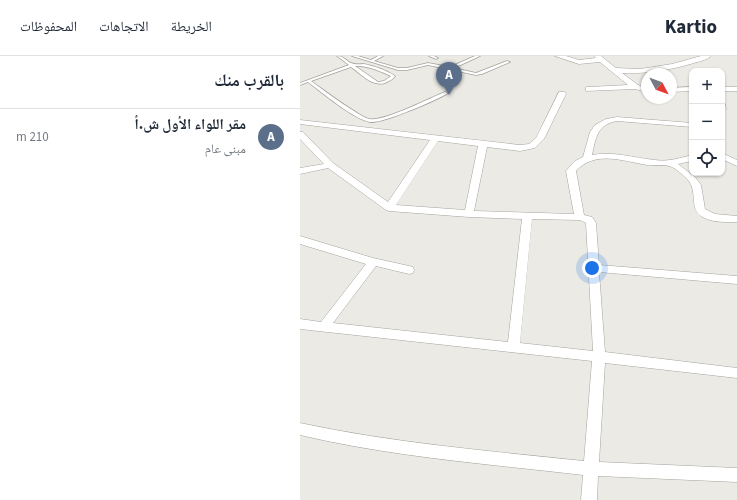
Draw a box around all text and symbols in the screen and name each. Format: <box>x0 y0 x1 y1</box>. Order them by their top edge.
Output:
text: Kartio <box>665 14 717 41</box>
text: المحفوظات <box>20 17 77 37</box>
text: الاتجاهات <box>99 17 149 37</box>
text: الخريطة <box>171 17 212 37</box>
pin: A <box>436 62 462 95</box>
north arrow <box>641 68 677 104</box>
map controls <box>689 68 725 176</box>
button: + <box>689 68 725 104</box>
text: بالقرب منك <box>214 69 284 93</box>
button: − <box>689 104 725 140</box>
text: مقر اللواء الأول ش.أ <box>134 114 246 135</box>
text: 210 m <box>16 128 49 146</box>
text: A <box>267 128 275 146</box>
text: مبنى عام <box>205 140 246 158</box>
button: locate <box>689 140 725 176</box>
your location <box>582 258 602 278</box>

